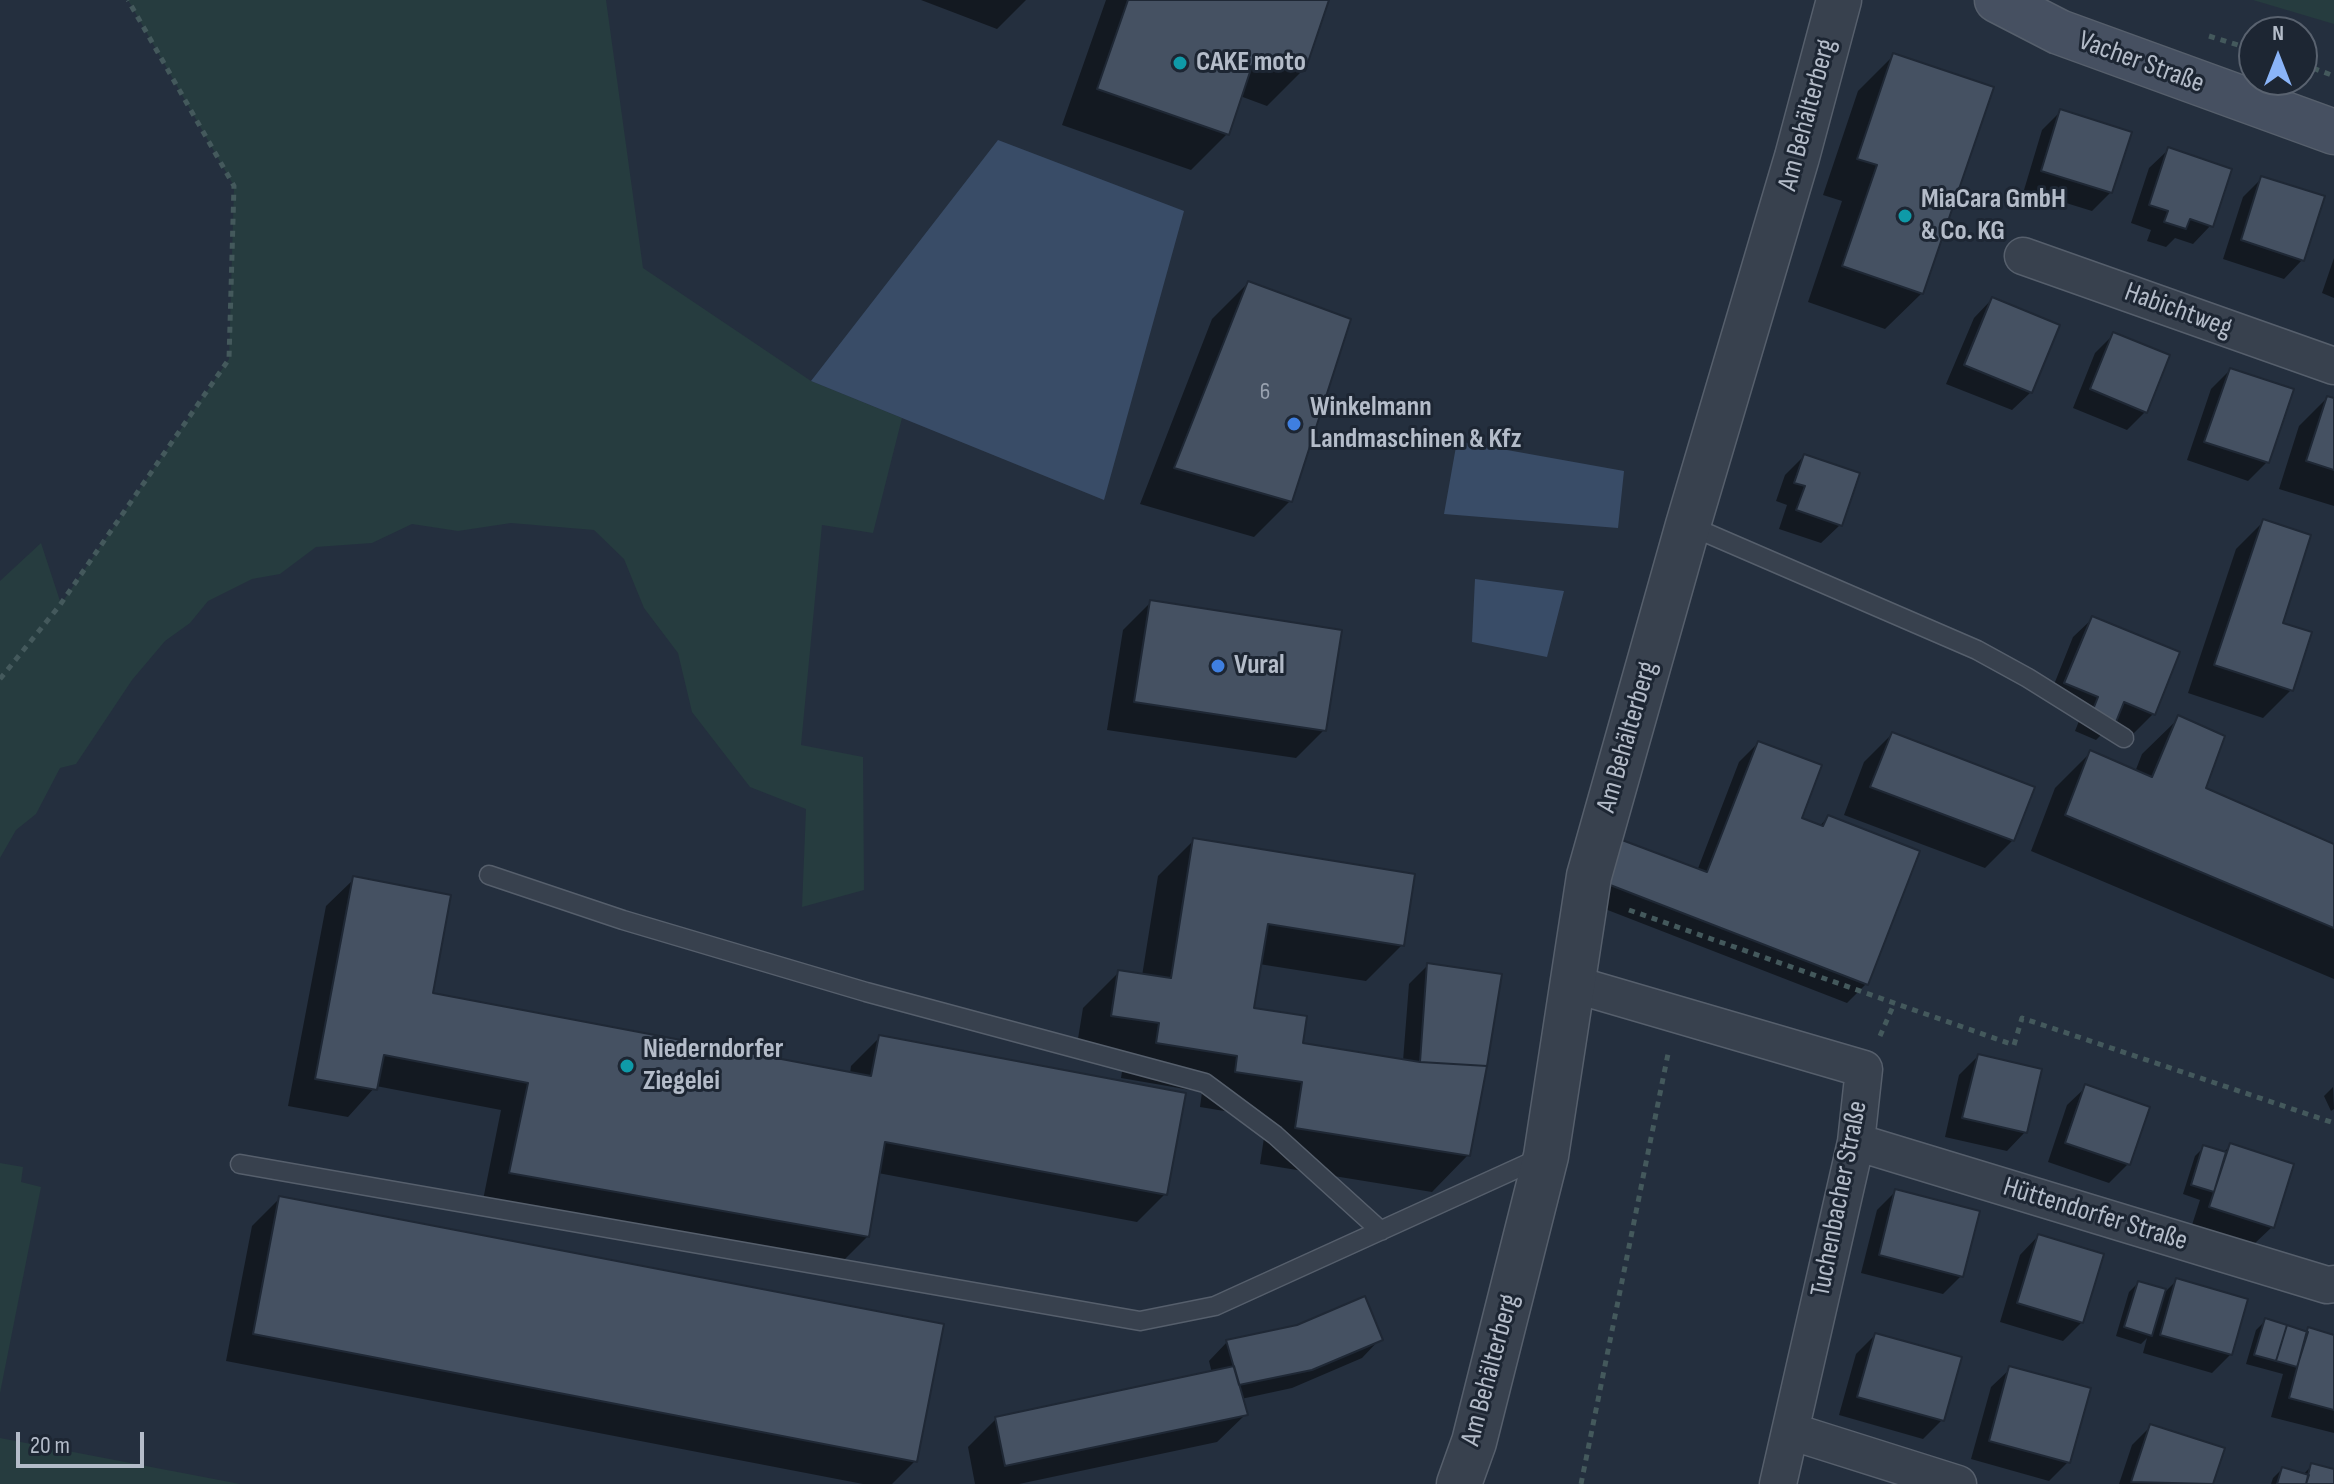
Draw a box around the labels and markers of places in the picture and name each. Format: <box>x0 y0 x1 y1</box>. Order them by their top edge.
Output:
place label: CAKE moto <box>1196 46 1306 80</box>
marker: CAKE moto <box>1171 54 1189 72</box>
place label: MiaCara GmbH & Co. KG <box>1921 183 2066 249</box>
marker: MiaCara GmbH & Co. KG <box>1896 207 1914 225</box>
place label: Winkelmann Landmaschinen & Kfz <box>1310 391 1521 457</box>
marker: Winkelmann Landmaschinen & Kfz <box>1285 415 1303 433</box>
place label: Vural <box>1234 649 1285 683</box>
marker: Vural <box>1209 657 1227 675</box>
place label: Niederndorfer Ziegelei <box>643 1033 783 1099</box>
marker: Niederndorfer Ziegelei <box>618 1057 636 1075</box>

